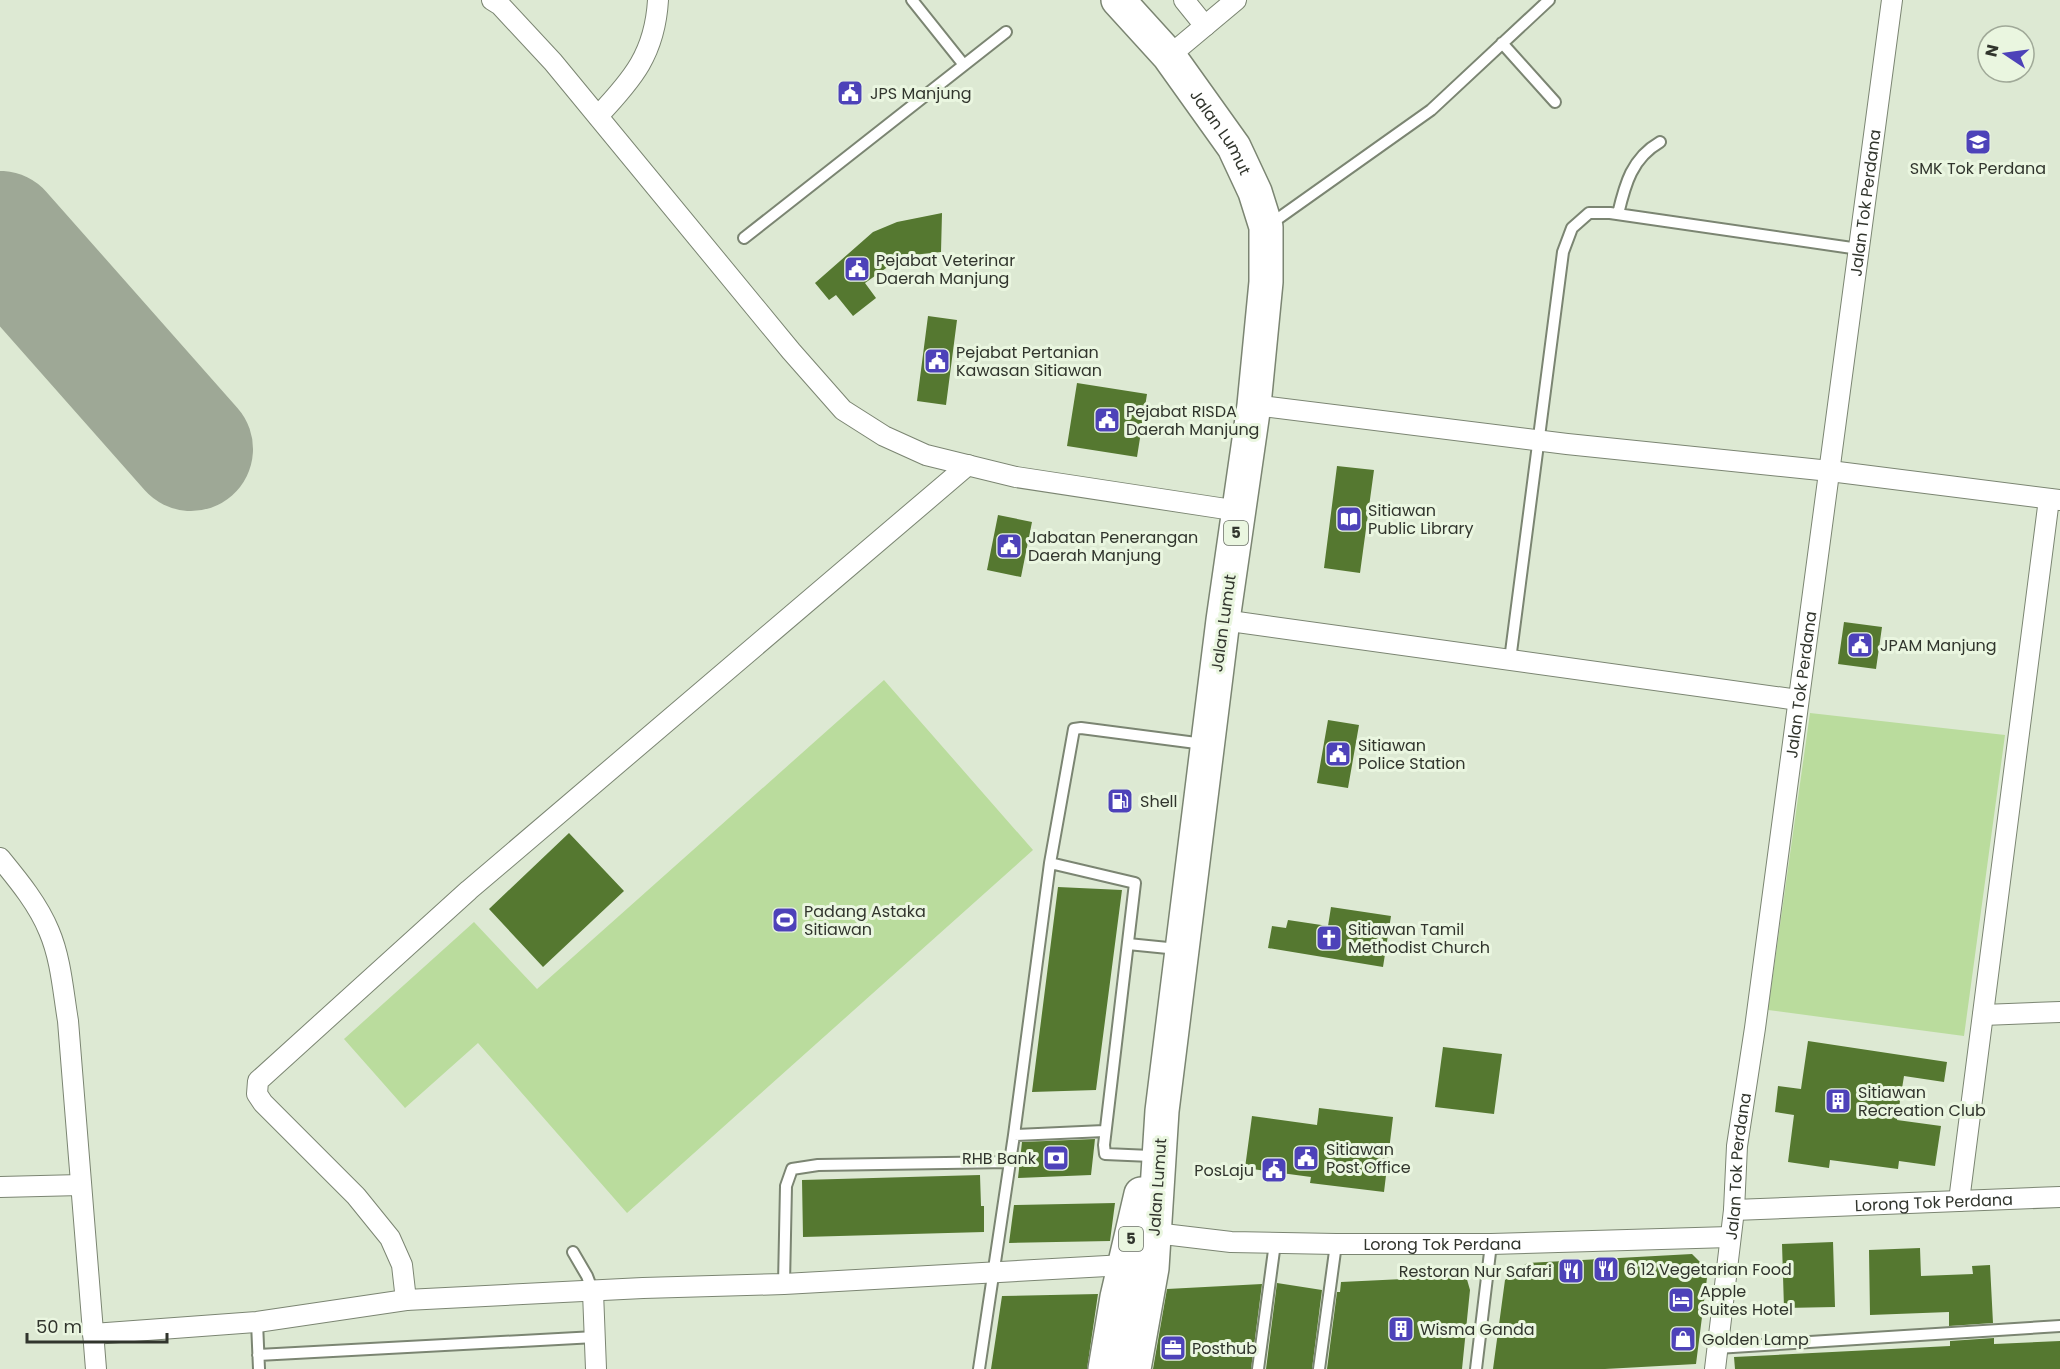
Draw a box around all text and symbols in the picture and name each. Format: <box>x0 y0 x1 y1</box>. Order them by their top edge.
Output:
north arrow <box>1976 24 2036 84</box>
text: N <box>1979 42 2004 59</box>
public building icon: JPS Manjung <box>835 78 865 108</box>
place label: JPS Manjung <box>870 82 972 105</box>
street label: Jalan Lumut <box>1184 85 1257 179</box>
school or university icon: SMK Tok Perdana <box>1963 127 1993 157</box>
street label: Jalan Tok Perdana <box>1844 128 1887 278</box>
place label: SMK Tok Perdana <box>1910 157 2046 180</box>
place label: Pejabat Veterinar Daerah Manjung <box>876 249 1015 290</box>
public building icon: Pejabat Veterinar Daerah Manjung <box>842 254 872 284</box>
place label: Pejabat Pertanian Kawasan Sitiawan <box>956 341 1102 382</box>
public building icon: Pejabat Pertanian Kawasan Sitiawan <box>922 346 952 376</box>
place label: Pejabat RISDA Daerah Manjung <box>1126 400 1259 441</box>
public building icon: Pejabat RISDA Daerah Manjung <box>1092 405 1122 435</box>
place label: Sitiawan Public Library <box>1368 499 1474 540</box>
library icon: Sitiawan Public Library <box>1334 504 1364 534</box>
road number: 5 <box>1224 521 1248 545</box>
place label: Jabatan Penerangan Daerah Manjung <box>1028 526 1198 567</box>
public building icon: Jabatan Penerangan Daerah Manjung <box>994 531 1024 561</box>
street label: Jalan Lumut <box>1205 573 1242 673</box>
street label: Jalan Tok Perdana <box>1780 610 1822 760</box>
public building icon: JPAM Manjung <box>1845 630 1875 660</box>
place label: JPAM Manjung <box>1880 634 1997 657</box>
place label: Sitiawan Police Station <box>1358 734 1466 775</box>
public building icon: Sitiawan Police Station <box>1323 739 1353 769</box>
fuel station icon: Shell <box>1105 786 1135 816</box>
place label: Shell <box>1140 790 1177 813</box>
place label: Padang Astaka Sitiawan <box>804 900 926 941</box>
sports icon: Padang Astaka Sitiawan <box>770 905 800 935</box>
place label: Sitiawan Tamil Methodist Church <box>1348 918 1490 959</box>
church icon: Sitiawan Tamil Methodist Church <box>1314 923 1344 953</box>
place label: Sitiawan Recreation Club <box>1858 1081 1986 1122</box>
building icon: Sitiawan Recreation Club <box>1823 1086 1853 1116</box>
street label: Jalan Tok Perdana <box>1720 1091 1757 1241</box>
street label: Jalan Lumut <box>1143 1137 1172 1237</box>
place label: Sitiawan Post Office <box>1326 1138 1411 1179</box>
bank icon: RHB Bank <box>1041 1143 1071 1173</box>
public building icon: Sitiawan Post Office <box>1291 1143 1321 1173</box>
place label: RHB Bank <box>962 1147 1037 1170</box>
public building icon: PosLaju <box>1259 1155 1289 1185</box>
place label: PosLaju <box>1194 1159 1254 1182</box>
street label: Lorong Tok Perdana <box>1854 1188 2013 1217</box>
road number: 5 <box>1119 1227 1143 1251</box>
street label: Lorong Tok Perdana <box>1363 1232 1522 1256</box>
restaurant icon: 6 12 Vegetarian Food <box>1591 1254 1621 1284</box>
restaurant icon: Restoran Nur Safari <box>1556 1256 1586 1286</box>
place label: 6 12 Vegetarian Food <box>1626 1258 1792 1281</box>
place label: Restoran Nur Safari <box>1399 1260 1552 1283</box>
place label: Apple Suites Hotel <box>1700 1280 1793 1321</box>
hotel icon: Apple Suites Hotel <box>1666 1285 1696 1315</box>
scale bar <box>27 1306 166 1344</box>
text: 50 m <box>36 1314 82 1339</box>
building icon: Wisma Ganda <box>1386 1314 1416 1344</box>
place label: Wisma Ganda <box>1420 1318 1535 1341</box>
shop icon: Golden Lamp <box>1668 1324 1698 1354</box>
place label: Golden Lamp <box>1702 1328 1809 1351</box>
office icon: Posthub <box>1158 1333 1188 1363</box>
place label: Posthub <box>1192 1337 1257 1360</box>

